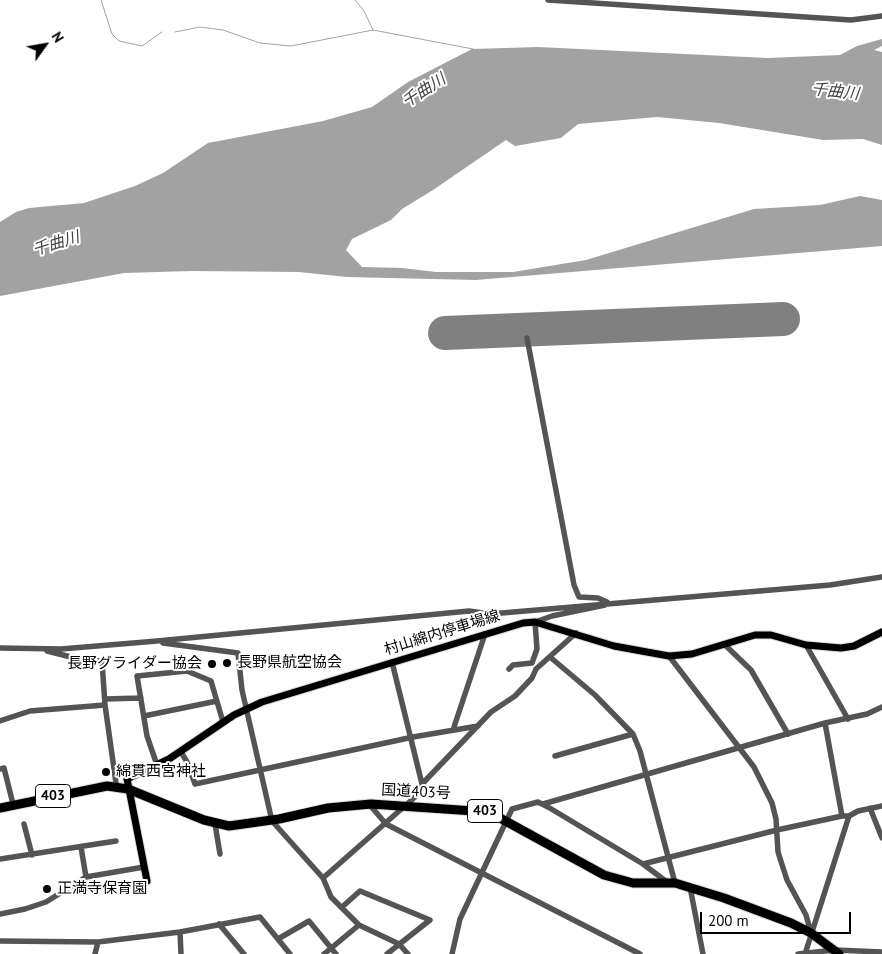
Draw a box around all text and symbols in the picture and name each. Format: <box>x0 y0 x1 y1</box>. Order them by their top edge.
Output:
north arrow <box>20 20 70 70</box>
text: N <box>48 28 68 46</box>
water label: 千曲川 <box>399 70 449 112</box>
water label: 千曲川 <box>810 80 860 104</box>
water label: 千曲川 <box>30 228 82 260</box>
street label: 村山綿内停車場線 <box>382 607 502 659</box>
place label: 長野県航空協会 <box>237 654 342 672</box>
place label: 長野グライダー協会 <box>67 655 202 673</box>
marker: 長野県航空協会 <box>221 657 233 669</box>
marker: 長野グライダー協会 <box>206 658 218 670</box>
place label: 綿貫西宮神社 <box>116 763 206 781</box>
marker: 綿貫西宮神社 <box>100 766 112 778</box>
street label: 国道403号 <box>381 781 451 803</box>
road number: 403 <box>36 784 70 808</box>
road number: 403 <box>468 799 502 822</box>
place label: 正満寺保育園 <box>57 880 147 898</box>
marker: 正満寺保育園 <box>41 883 53 895</box>
scale bar <box>702 902 853 934</box>
text: 200 m <box>708 911 749 930</box>

